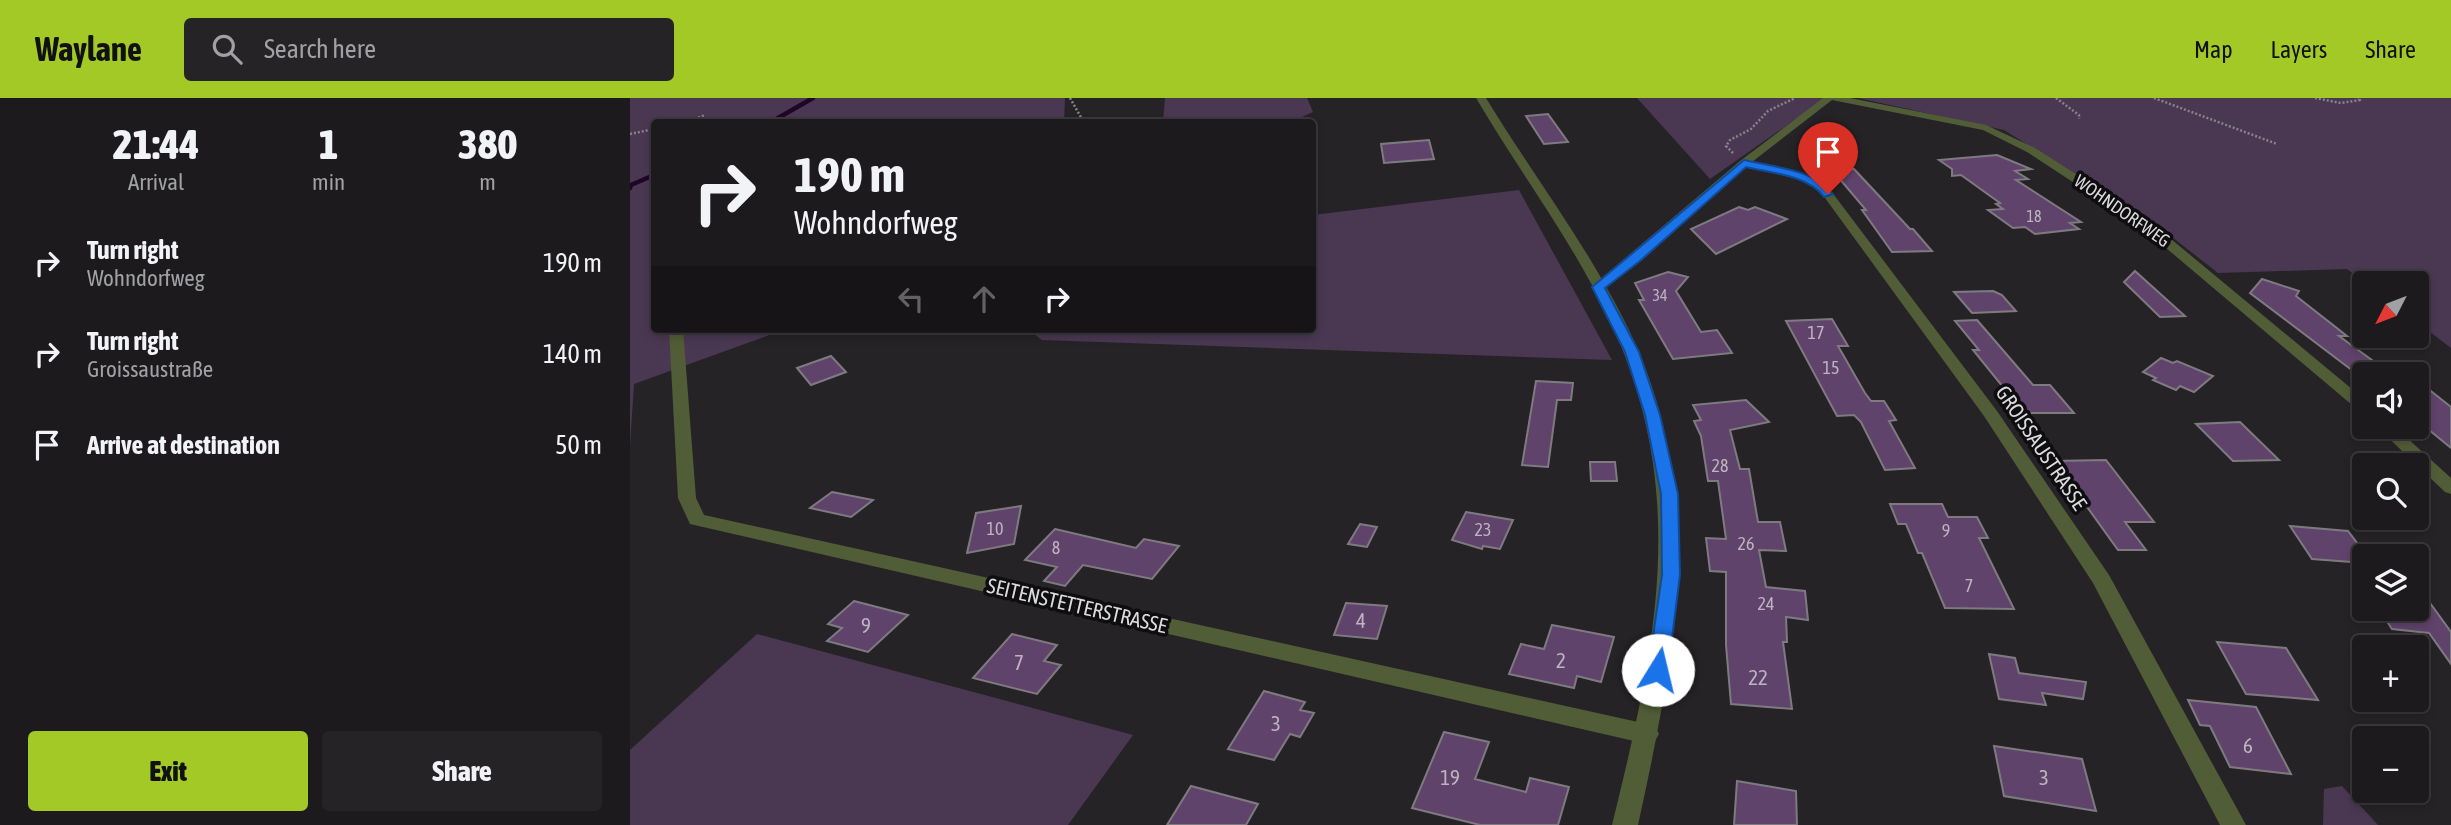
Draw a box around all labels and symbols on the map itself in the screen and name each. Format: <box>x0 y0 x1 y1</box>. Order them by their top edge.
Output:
pin <box>1798 122 1858 194</box>
street label: WOHNDORFWEG <box>2071 170 2174 251</box>
house number: 18 <box>2026 207 2042 225</box>
north arrow <box>2352 271 2429 348</box>
house number: 34 <box>1652 286 1668 304</box>
house number: 17 <box>1808 322 1824 343</box>
house number: 15 <box>1823 357 1839 378</box>
street label: GROISSAUSTRASSE <box>1991 381 2092 514</box>
house number: 28 <box>1712 455 1728 476</box>
house number: 10 <box>987 518 1003 539</box>
house number: 23 <box>1475 519 1491 540</box>
house number: 9 <box>1942 520 1950 541</box>
house number: 26 <box>1738 533 1754 554</box>
house number: 8 <box>1052 537 1060 558</box>
street label: SEITENSTETTERSTRASSE <box>985 573 1170 637</box>
house number: 7 <box>1965 575 1973 596</box>
house number: 24 <box>1758 593 1774 614</box>
house number: 4 <box>1356 608 1366 632</box>
house number: 9 <box>861 613 871 637</box>
position arrow <box>1621 633 1695 707</box>
house number: 2 <box>1556 648 1566 672</box>
house number: 7 <box>1014 650 1024 674</box>
house number: 22 <box>1748 665 1768 689</box>
house number: 3 <box>1271 711 1281 735</box>
house number: 6 <box>2243 733 2253 757</box>
house number: 19 <box>1440 765 1460 789</box>
house number: 3 <box>2039 765 2049 789</box>

